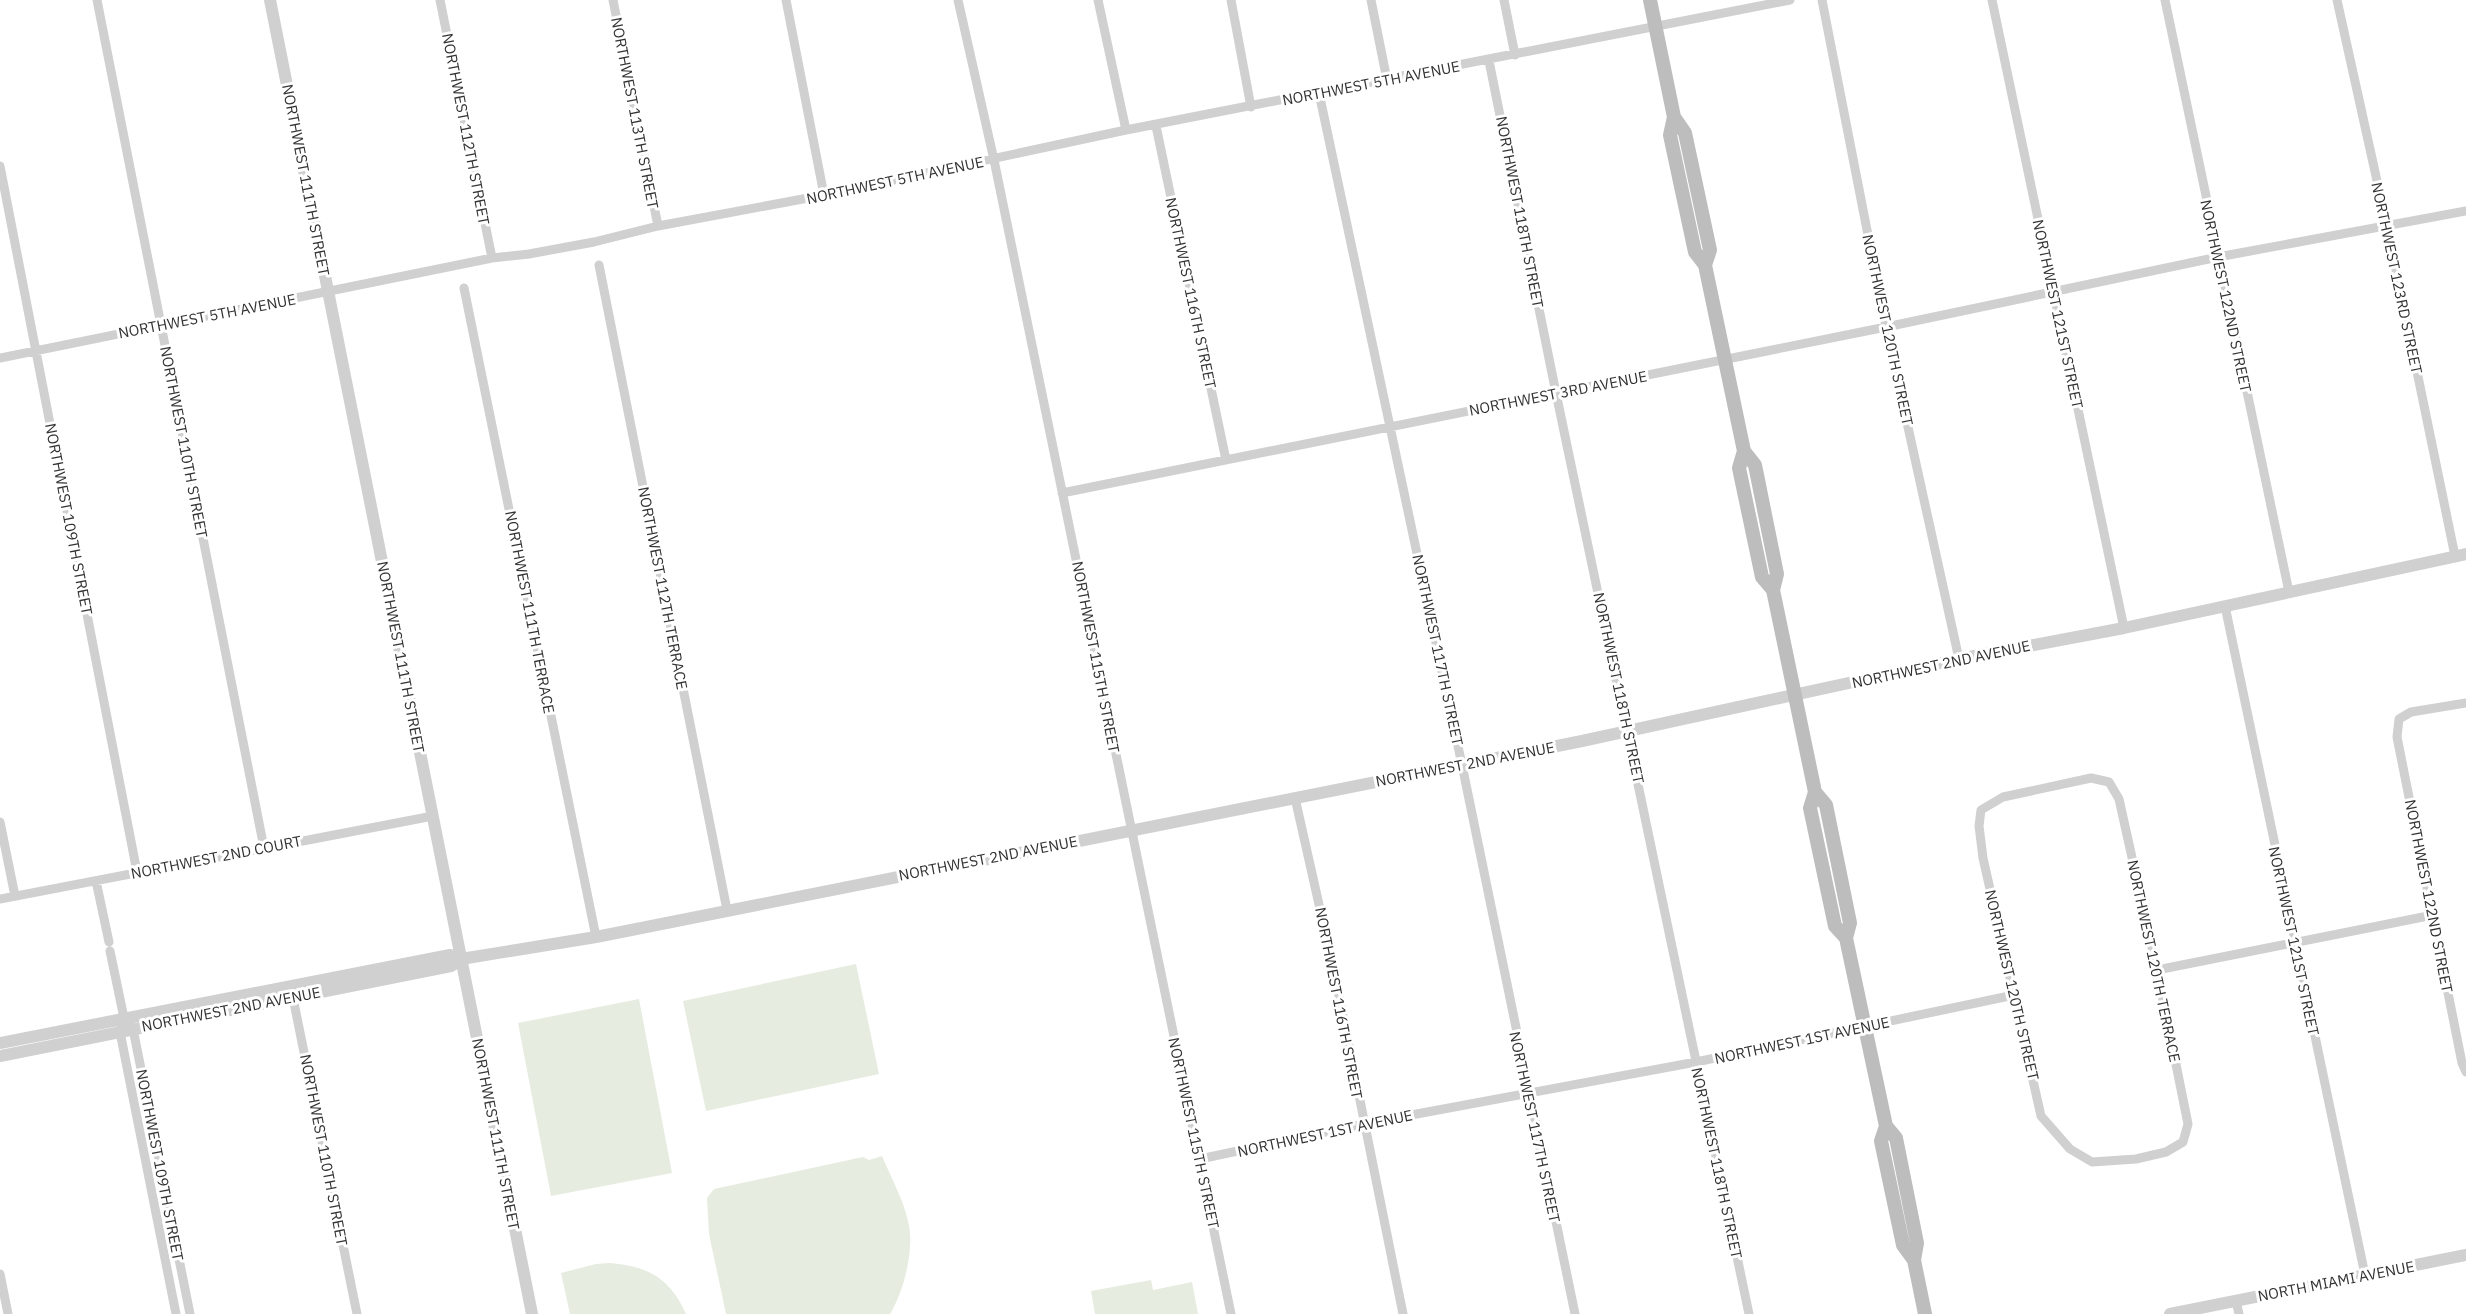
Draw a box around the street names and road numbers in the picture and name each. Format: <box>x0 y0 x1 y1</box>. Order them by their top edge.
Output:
street label: NORTHWEST 113TH STREET <box>607 16 663 211</box>
street label: NORTHWEST 112TH STREET <box>438 32 494 227</box>
street label: NORTHWEST 5TH AVENUE <box>1281 56 1461 110</box>
street label: NORTHWEST 111TH STREET <box>278 83 334 278</box>
street label: NORTHWEST 118TH STREET <box>1492 115 1548 310</box>
street label: NORTHWEST 5TH AVENUE <box>805 152 985 208</box>
street label: NORTHWEST 123RD STREET <box>2367 180 2427 376</box>
street label: NORTHWEST 116TH STREET <box>1161 196 1221 391</box>
street label: NORTHWEST 122ND STREET <box>2196 198 2256 394</box>
street label: NORTHWEST 121ST STREET <box>2029 218 2087 411</box>
street label: NORTHWEST 120TH STREET <box>1858 233 1918 428</box>
street label: NORTHWEST 5TH AVENUE <box>117 289 297 343</box>
street label: NORTHWEST 110TH STREET <box>156 345 212 540</box>
street label: NORTHWEST 3RD AVENUE <box>1467 366 1649 420</box>
street label: NORTHWEST 109TH STREET <box>41 422 97 617</box>
street label: NORTHWEST 112TH TERRACE <box>634 485 692 691</box>
street label: NORTHWEST 111TH TERRACE <box>501 509 559 715</box>
street label: NORTHWEST 117TH STREET <box>1408 553 1468 748</box>
street label: NORTHWEST 111TH STREET <box>373 560 429 755</box>
street label: NORTHWEST 115TH STREET <box>1068 560 1124 755</box>
street label: NORTHWEST 118TH STREET <box>1589 591 1649 786</box>
street label: NORTHWEST 2ND AVENUE <box>1850 636 2032 692</box>
street label: NORTHWEST 2ND AVENUE <box>1374 737 1556 791</box>
street label: NORTHWEST 122ND STREET <box>2401 798 2457 995</box>
street label: NORTHWEST 2ND COURT <box>129 831 303 883</box>
street label: NORTHWEST 2ND AVENUE <box>897 831 1079 885</box>
street label: NORTHWEST 121ST STREET <box>2265 845 2323 1038</box>
street label: NORTHWEST 120TH TERRACE <box>2123 858 2185 1064</box>
street label: NORTHWEST 120TH STREET <box>1981 888 2043 1082</box>
street label: NORTHWEST 116TH STREET <box>1311 906 1367 1101</box>
street label: NORTHWEST 2ND AVENUE <box>140 982 322 1036</box>
street label: NORTHWEST 1ST AVENUE <box>1713 1012 1891 1068</box>
street label: NORTHWEST 117TH STREET <box>1505 1030 1565 1225</box>
street label: NORTHWEST 115TH STREET <box>1164 1036 1224 1231</box>
street label: NORTHWEST 111TH STREET <box>468 1037 524 1232</box>
street label: NORTHWEST 110TH STREET <box>296 1053 352 1248</box>
street label: NORTHWEST 118TH STREET <box>1687 1066 1747 1261</box>
street label: NORTHWEST 109TH STREET <box>132 1068 188 1263</box>
street label: NORTHWEST 1ST AVENUE <box>1236 1105 1414 1161</box>
street label: NORTH MIAMI AVENUE <box>2256 1256 2416 1306</box>

